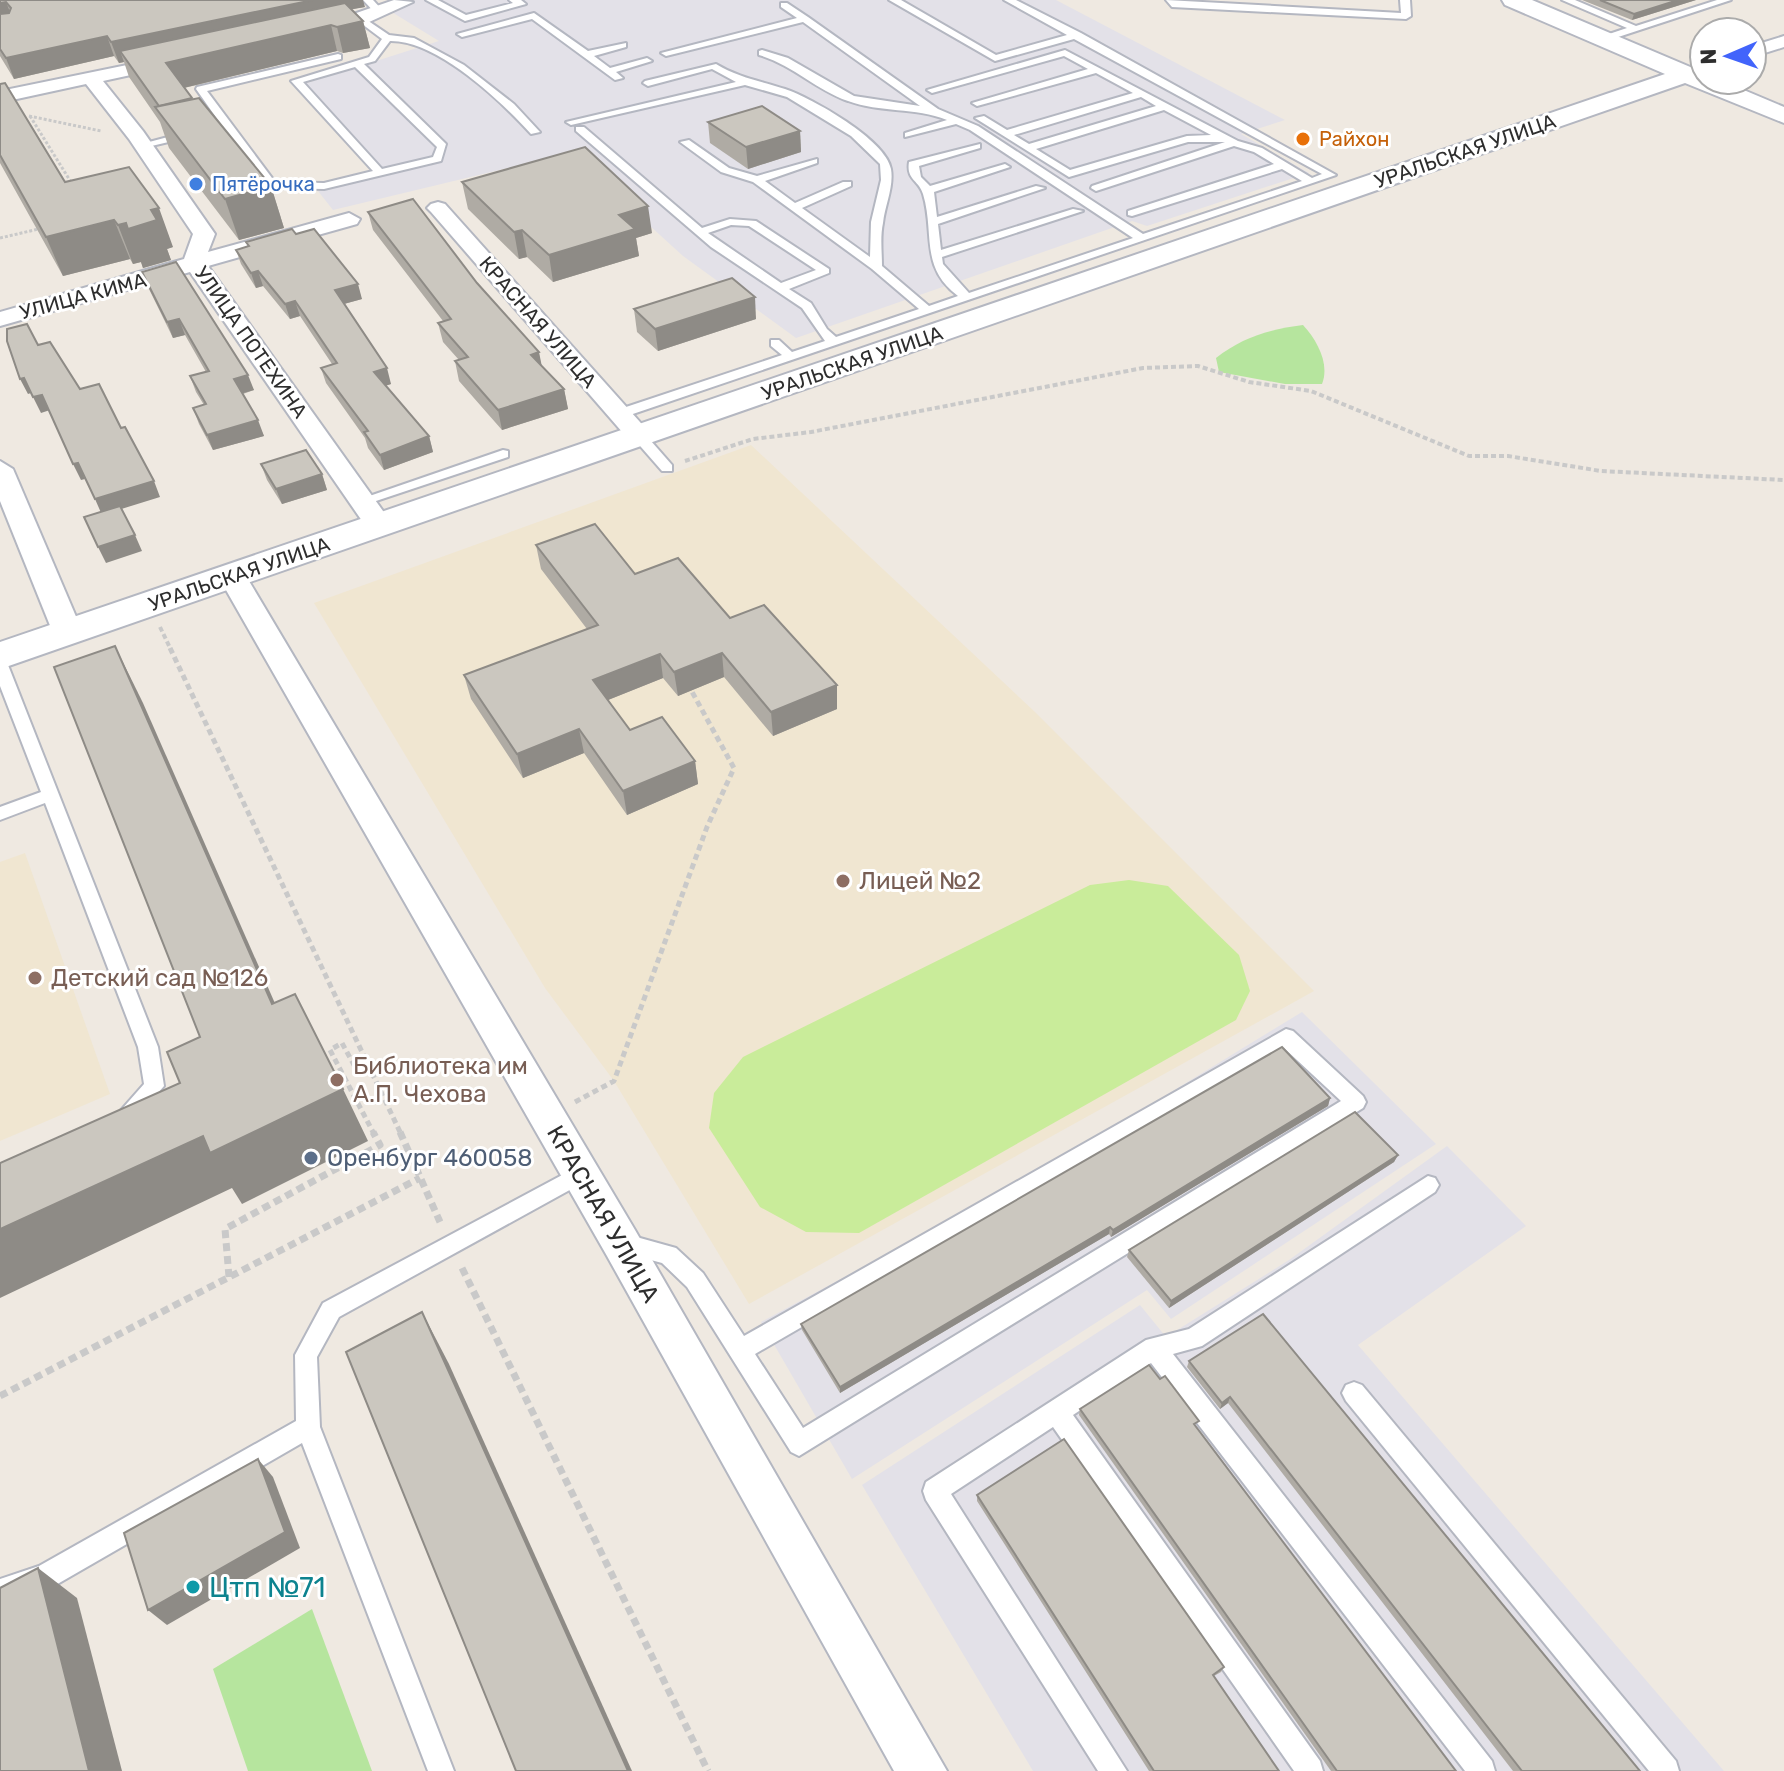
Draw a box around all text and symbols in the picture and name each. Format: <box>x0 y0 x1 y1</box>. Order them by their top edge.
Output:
north arrow <box>1688 16 1768 96</box>
text: N <box>1695 48 1722 65</box>
street label: УРАЛЬСКАЯ УЛИЦА <box>1371 109 1559 193</box>
place label: Райхон <box>1319 127 1390 151</box>
marker: Райхон <box>1294 130 1312 148</box>
place label: Пятёрочка <box>212 172 315 196</box>
marker: Пятёрочка <box>187 175 205 193</box>
street label: КРАСНАЯ УЛИЦА <box>474 251 602 393</box>
street label: УЛИЦА ПОТЕХИНА <box>190 261 312 423</box>
street label: УЛИЦА КИМА <box>17 268 149 324</box>
street label: УРАЛЬСКАЯ УЛИЦА <box>758 321 946 405</box>
street label: УРАЛЬСКАЯ УЛИЦА <box>145 532 333 616</box>
place label: Лицей №2 <box>859 867 981 895</box>
marker: Лицей №2 <box>834 872 852 890</box>
place label: Детский сад №126 <box>51 964 268 992</box>
marker: Детский сад №126 <box>26 969 44 987</box>
place label: Библиотека им А.П. Чехова <box>353 1052 528 1108</box>
marker: Библиотека им А.П. Чехова <box>328 1071 346 1089</box>
street label: КРАСНАЯ УЛИЦА <box>541 1121 665 1307</box>
place label: Оренбург 460058 <box>327 1144 533 1172</box>
marker: Оренбург 460058 <box>302 1149 320 1167</box>
place label: Цтп №71 <box>209 1571 326 1604</box>
marker: Цтп №71 <box>184 1578 202 1596</box>

